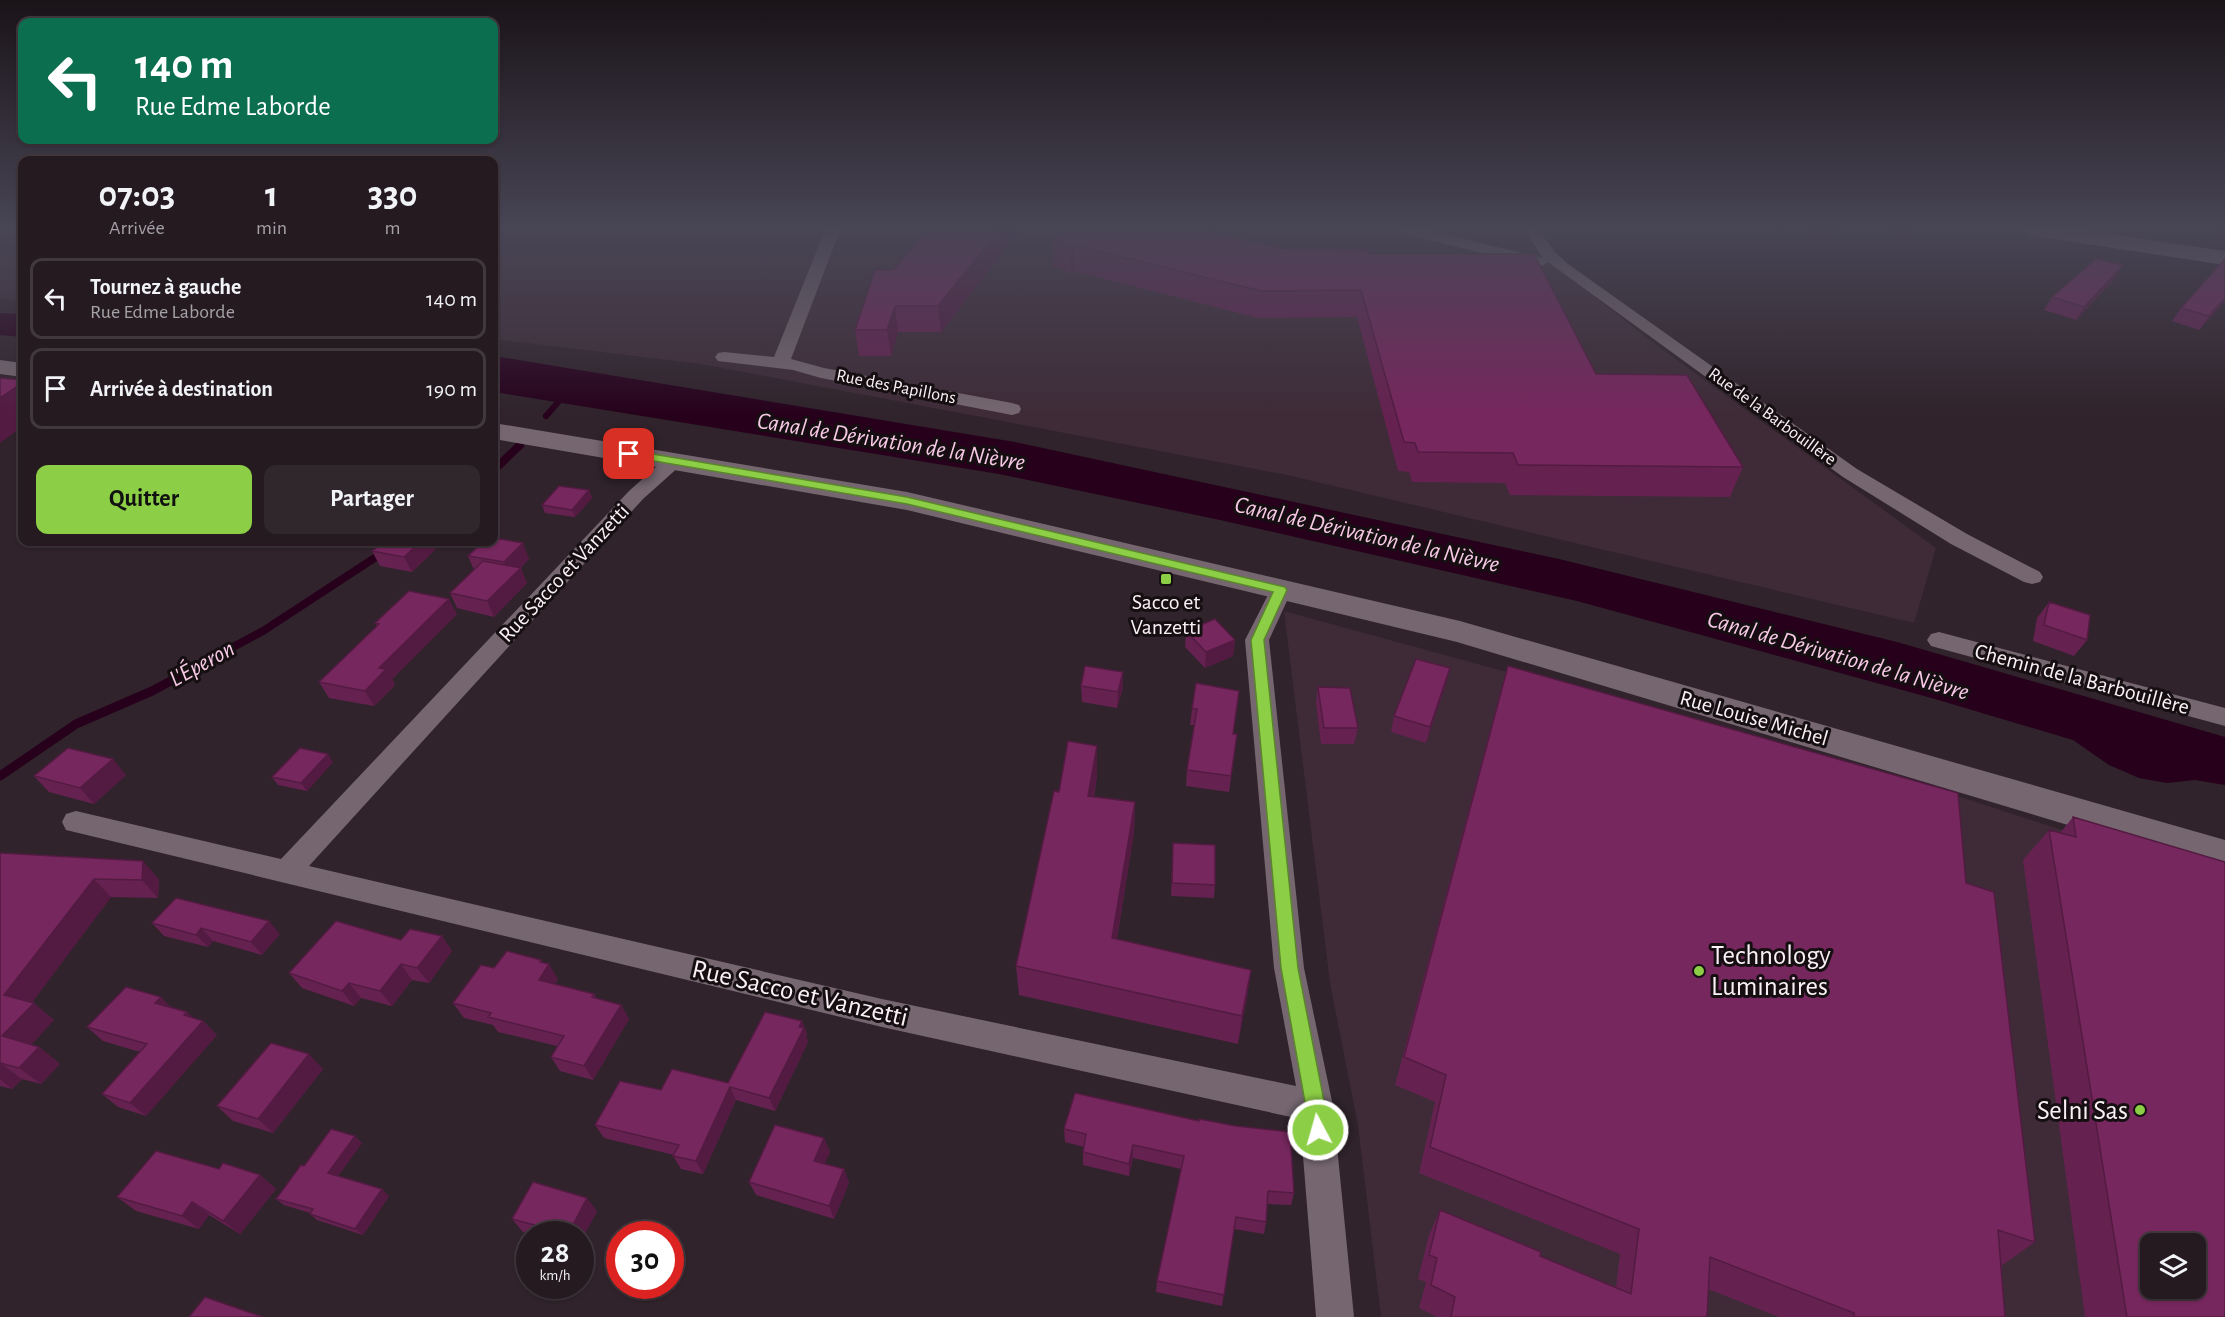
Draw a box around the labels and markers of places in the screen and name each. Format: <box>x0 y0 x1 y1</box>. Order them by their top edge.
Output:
pin <box>603 428 654 479</box>
marker: Sacco et Vanzetti <box>1159 572 1173 586</box>
place label: Sacco et Vanzetti <box>1131 591 1201 638</box>
place label: Technology Luminaires <box>1711 942 1831 1000</box>
marker: Technology Luminaires <box>1692 964 1706 978</box>
place label: Selni Sas <box>2037 1097 2128 1124</box>
marker: Selni Sas <box>2133 1103 2147 1117</box>

